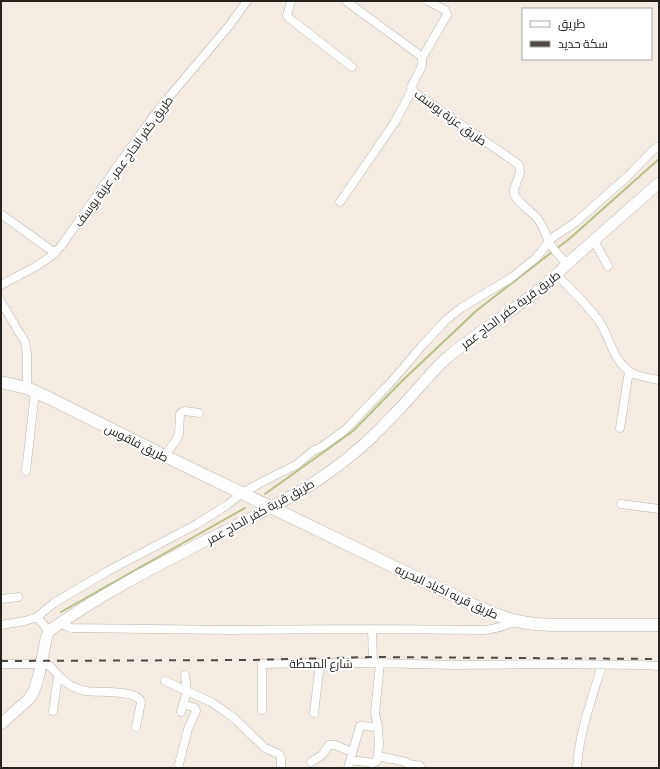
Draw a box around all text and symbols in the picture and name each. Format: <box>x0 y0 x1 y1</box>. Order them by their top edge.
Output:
legend <box>522 8 652 60</box>
text: طريق <box>558 16 586 31</box>
text: سكة حديد <box>558 36 608 51</box>
street label: طريق عزبة يوسف <box>412 86 490 149</box>
street label: طريق كفر الحاج عمر, عزبة يوسف <box>71 93 177 230</box>
street label: طريق قرية كفر الحاج عمر <box>457 267 564 353</box>
street label: طريق فاقوس <box>102 420 171 465</box>
street label: طريق قرية كفر الحاج عمر <box>203 476 317 549</box>
street label: طريق قريه اكياد البحريه <box>393 561 501 622</box>
street label: شارع المحطة <box>289 656 353 672</box>

